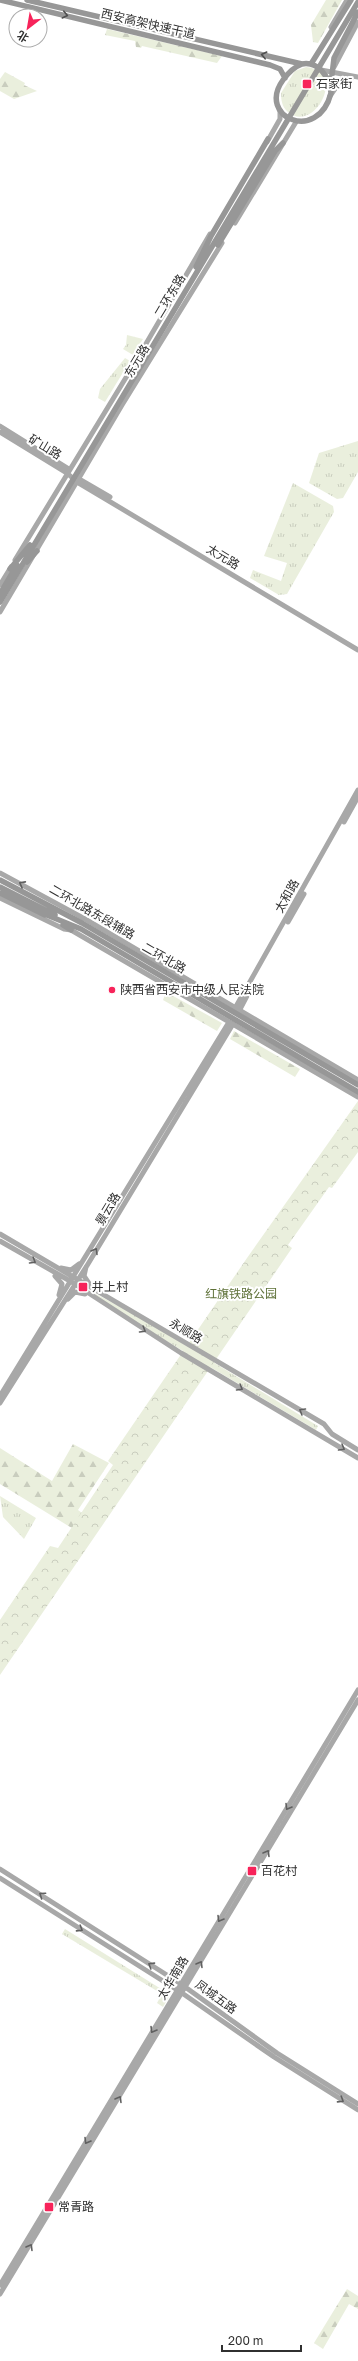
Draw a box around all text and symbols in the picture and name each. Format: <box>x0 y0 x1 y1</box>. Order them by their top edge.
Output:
street label: 西安高架快速干道 <box>100 5 197 42</box>
north arrow <box>8 8 48 48</box>
one-way arrow <box>62 11 68 19</box>
text: 北 <box>15 29 31 45</box>
one-way arrow <box>260 52 267 60</box>
place label: 石家街 <box>316 76 352 91</box>
marker: 石家街 <box>301 78 313 90</box>
street label: 二环东路 <box>151 271 188 320</box>
street label: 东元路 <box>121 341 152 380</box>
street label: 矿山路 <box>26 431 65 462</box>
street label: 太元路 <box>204 541 243 572</box>
street label: 太和路 <box>271 876 302 915</box>
street label: 二环北路东段辅路 <box>47 881 138 942</box>
one-way arrow <box>19 882 26 889</box>
street label: 二环北路 <box>140 939 189 976</box>
place label: 陕西省西安市中级人民法院 <box>120 982 264 997</box>
marker: 陕西省西安市中级人民法院 <box>107 985 117 995</box>
street label: 景云路 <box>92 1189 123 1228</box>
one-way arrow <box>90 1248 97 1256</box>
one-way arrow <box>29 1256 36 1264</box>
place label: 井上村 <box>92 1279 129 1294</box>
marker: 井上村 <box>77 1281 89 1293</box>
park label: 红旗铁路公园 <box>205 1286 277 1301</box>
street label: 永顺路 <box>167 1315 206 1346</box>
one-way arrow <box>139 1325 146 1333</box>
one-way arrow <box>236 1383 243 1391</box>
one-way arrow <box>299 1409 306 1416</box>
one-way arrow <box>338 1444 346 1451</box>
one-way arrow <box>285 1803 292 1810</box>
one-way arrow <box>263 1850 270 1857</box>
place label: 百花村 <box>261 1863 298 1878</box>
marker: 百花村 <box>246 1865 258 1877</box>
one-way arrow <box>39 1893 46 1900</box>
one-way arrow <box>218 1915 225 1922</box>
one-way arrow <box>76 1924 83 1932</box>
street label: 太华南路 <box>154 1953 191 2002</box>
one-way arrow <box>195 1961 202 1968</box>
one-way arrow <box>148 1962 155 1970</box>
street label: 凤城五路 <box>192 1976 240 2017</box>
one-way arrow <box>151 2026 158 2033</box>
one-way arrow <box>337 2095 344 2103</box>
one-way arrow <box>114 2096 121 2103</box>
one-way arrow <box>84 2137 91 2144</box>
place label: 常青路 <box>58 2199 94 2214</box>
marker: 常青路 <box>43 2201 55 2213</box>
one-way arrow <box>25 2244 33 2251</box>
scale bar <box>222 2327 301 2353</box>
text: 200 m <box>228 2333 263 2348</box>

